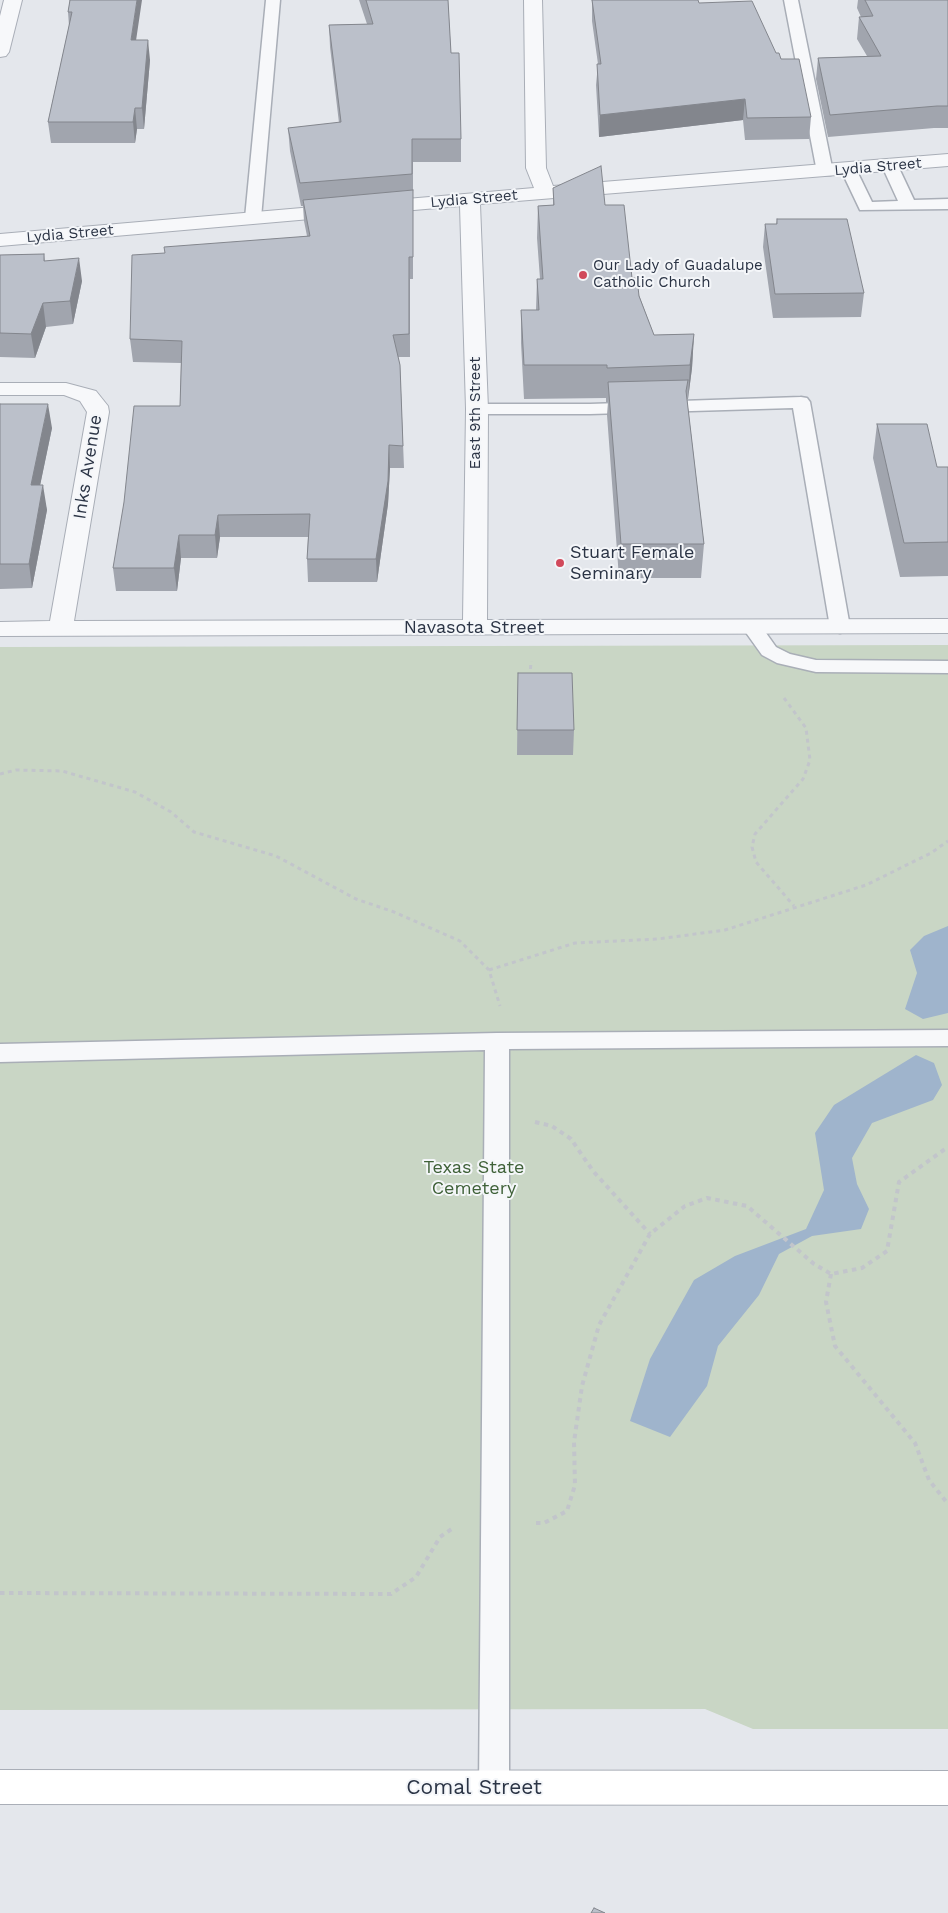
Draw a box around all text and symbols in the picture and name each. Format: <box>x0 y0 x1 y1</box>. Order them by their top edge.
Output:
street label: Lydia Street <box>834 154 922 180</box>
street label: Lydia Street <box>430 186 518 212</box>
street label: Lydia Street <box>26 221 114 247</box>
place label: Our Lady of Guadalupe Catholic Church <box>593 257 763 292</box>
marker: Our Lady of Guadalupe Catholic Church <box>577 269 589 281</box>
street label: East 9th Street <box>467 357 485 469</box>
street label: Inks Avenue <box>69 413 107 521</box>
place label: Stuart Female Seminary <box>570 542 694 584</box>
marker: Stuart Female Seminary <box>554 557 566 569</box>
street label: Navasota Street <box>404 617 544 639</box>
park label: Texas State Cemetery <box>424 1157 524 1200</box>
street label: Comal Street <box>406 1775 542 1801</box>

